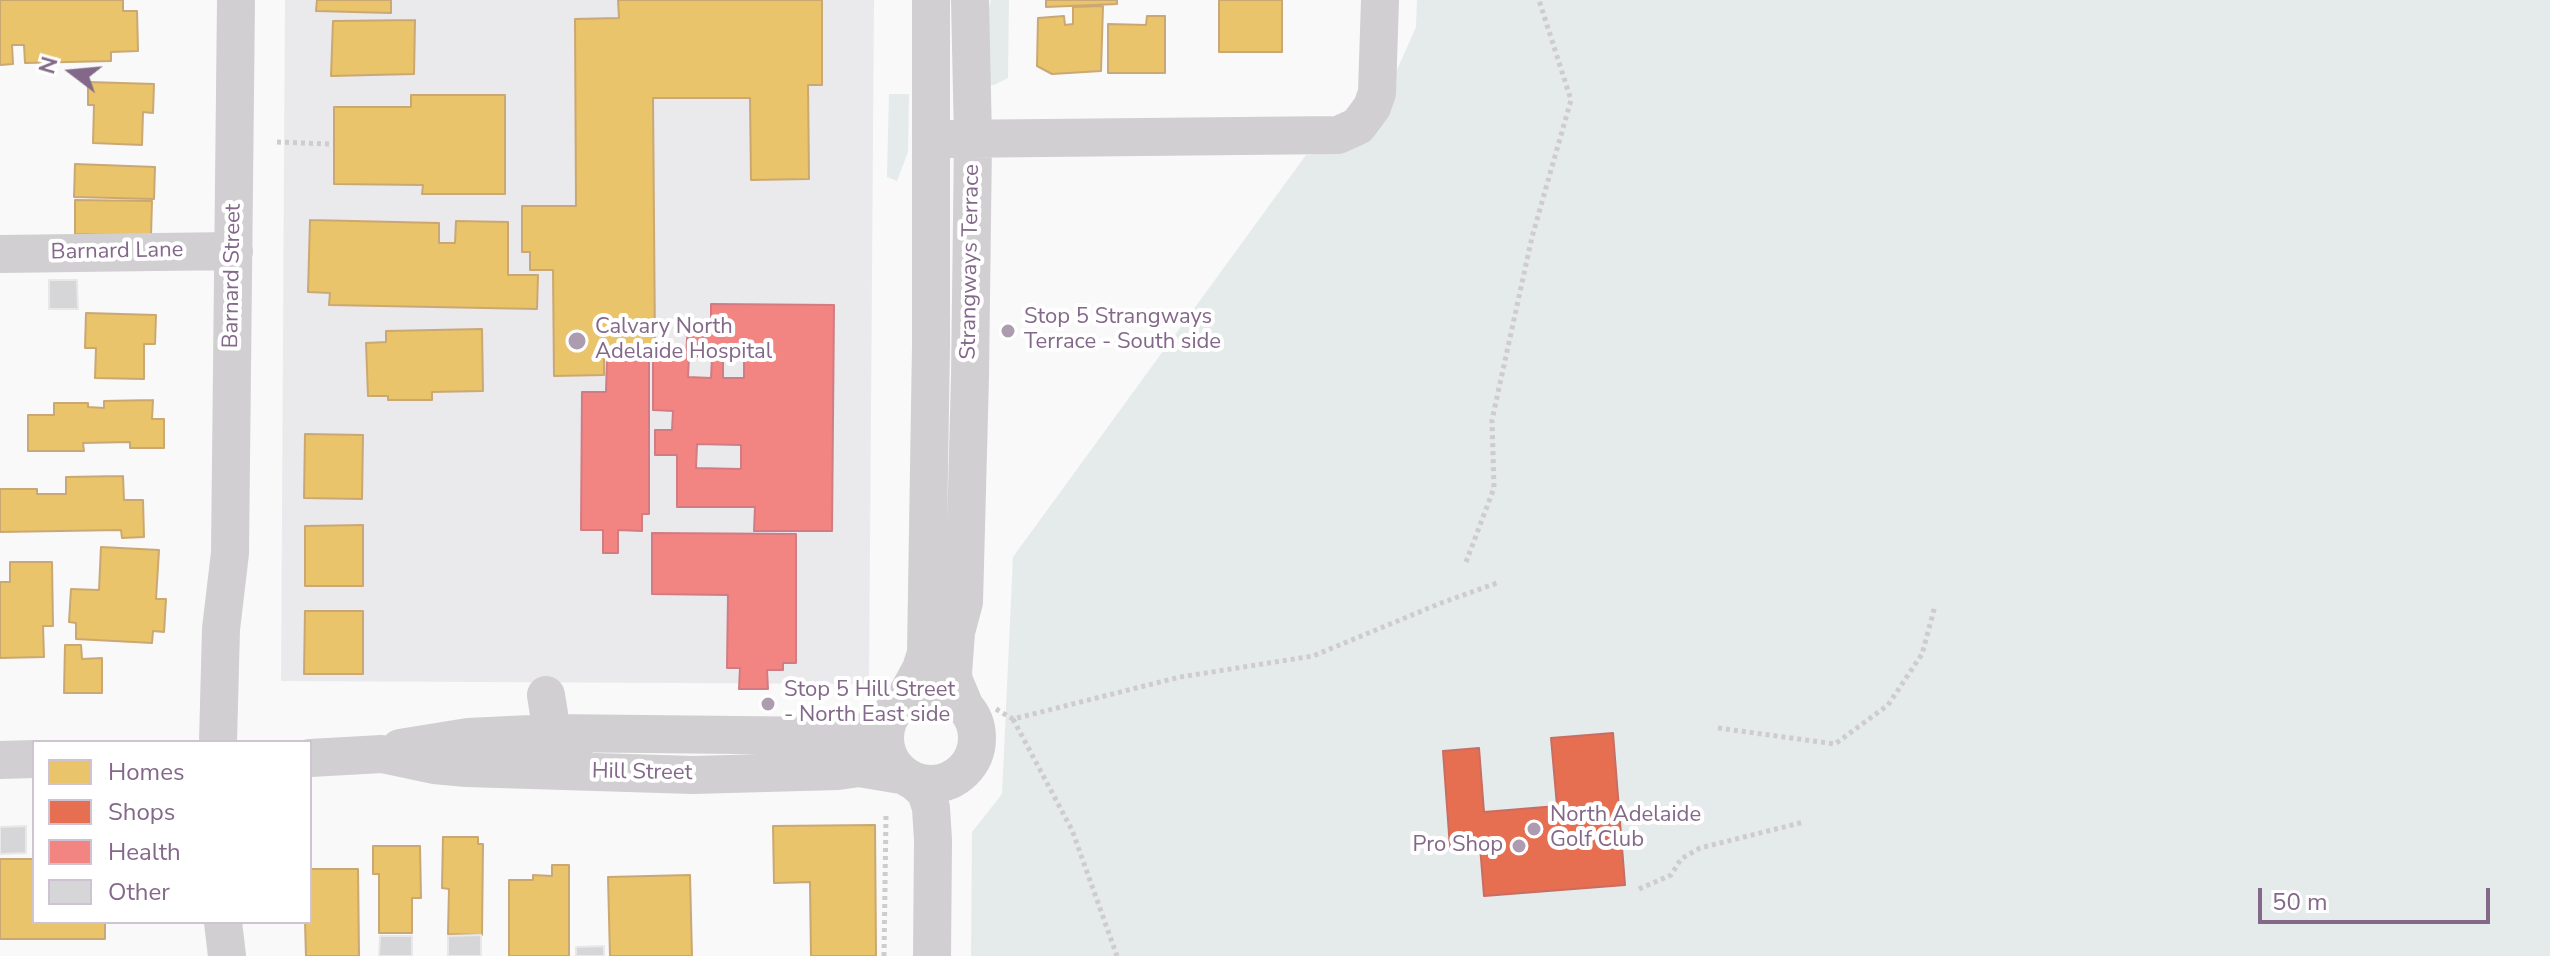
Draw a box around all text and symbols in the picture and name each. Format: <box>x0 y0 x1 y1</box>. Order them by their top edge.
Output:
north arrow <box>32 32 112 112</box>
text: N <box>32 53 66 77</box>
street label: Strangways Terrace <box>956 164 986 360</box>
street label: Barnard Street <box>219 203 247 349</box>
street label: Barnard Lane <box>50 238 184 266</box>
place label: Stop 5 Strangways Terrace - South side <box>1024 305 1221 356</box>
place label: Calvary North Adelaide Hospital <box>595 315 772 366</box>
marker: Stop 5 Strangways Terrace - South side <box>999 322 1017 340</box>
marker: Calvary North Adelaide Hospital <box>566 330 588 352</box>
place label: Stop 5 Hill Street - North East side <box>784 678 955 730</box>
marker: Stop 5 Hill Street - North East side <box>759 695 777 713</box>
legend <box>32 740 312 924</box>
text: Homes <box>108 756 184 788</box>
street label: Hill Street <box>592 759 692 787</box>
text: Shops <box>108 796 175 828</box>
place label: North Adelaide Golf Club <box>1550 803 1701 854</box>
marker: North Adelaide Golf Club <box>1525 820 1543 838</box>
place label: Pro Shop <box>1413 833 1503 859</box>
text: Health <box>108 836 181 868</box>
marker: Pro Shop <box>1510 837 1528 855</box>
scale bar <box>2262 872 2494 922</box>
text: Other <box>108 876 170 908</box>
text: 50 m <box>2272 886 2328 918</box>

